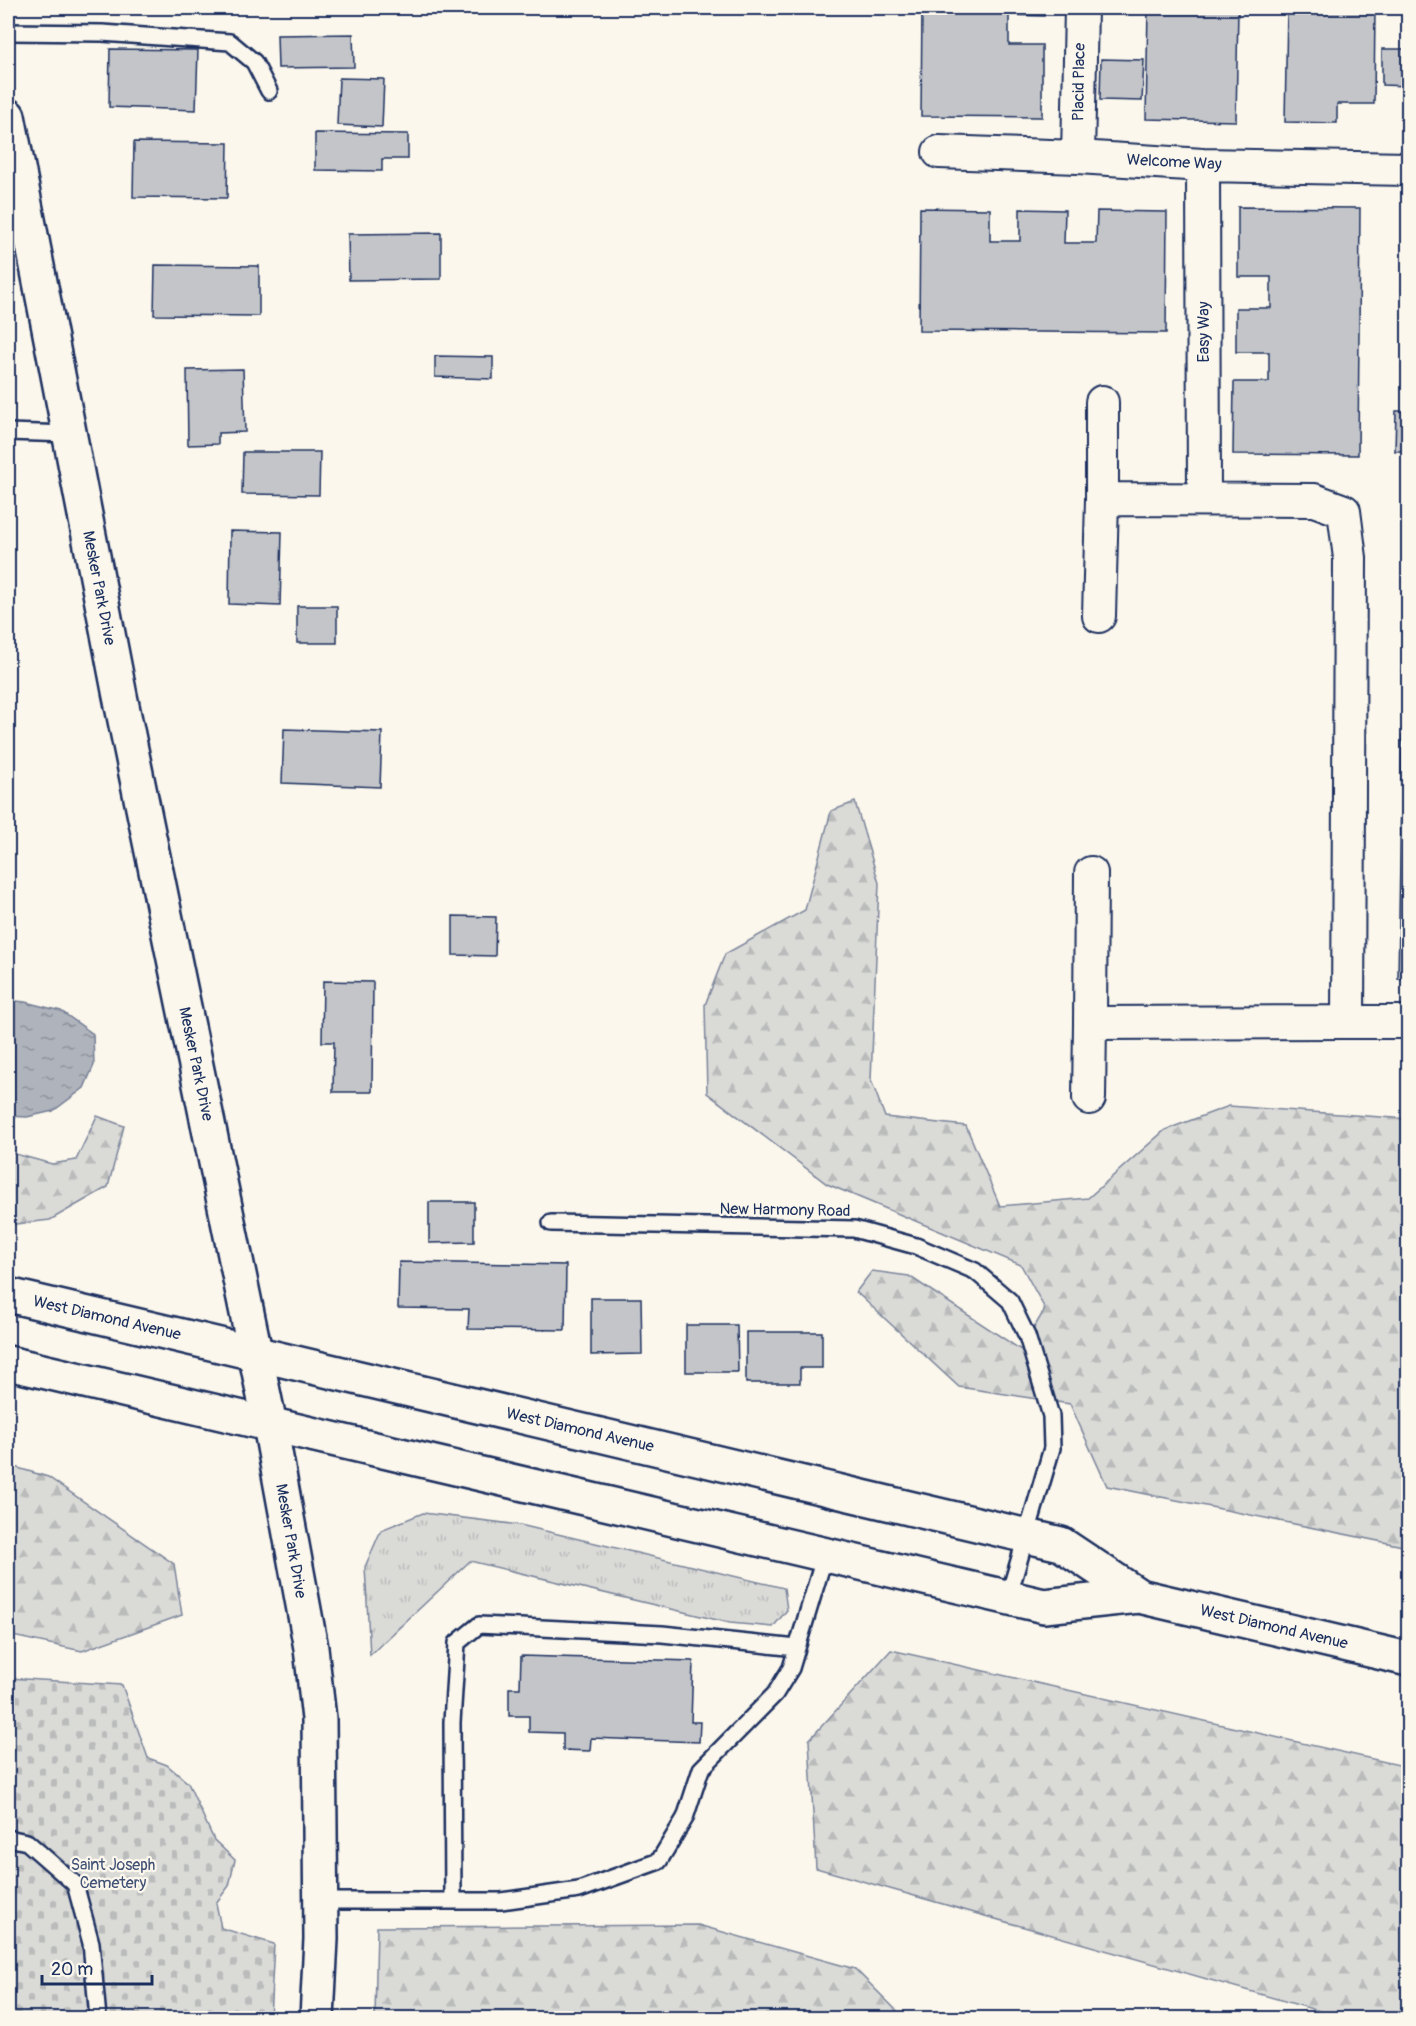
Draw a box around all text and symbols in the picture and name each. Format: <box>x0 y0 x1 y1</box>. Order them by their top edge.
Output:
street label: Placid Place <box>1068 42 1090 121</box>
street label: Welcome Way <box>1126 150 1222 174</box>
street label: Easy Way <box>1194 301 1214 363</box>
street label: Mesker Park Drive <box>78 529 120 647</box>
street label: Mesker Park Drive <box>174 1005 218 1123</box>
street label: New Harmony Road <box>719 1199 851 1221</box>
street label: West Diamond Avenue <box>31 1291 183 1345</box>
street label: West Diamond Avenue <box>504 1403 656 1457</box>
street label: Mesker Park Drive <box>271 1482 311 1600</box>
street label: West Diamond Avenue <box>1198 1600 1350 1654</box>
park label: Saint Joseph Cemetery <box>71 1855 155 1893</box>
scale bar <box>42 1948 152 1986</box>
text: 20 m <box>51 1958 93 1981</box>

